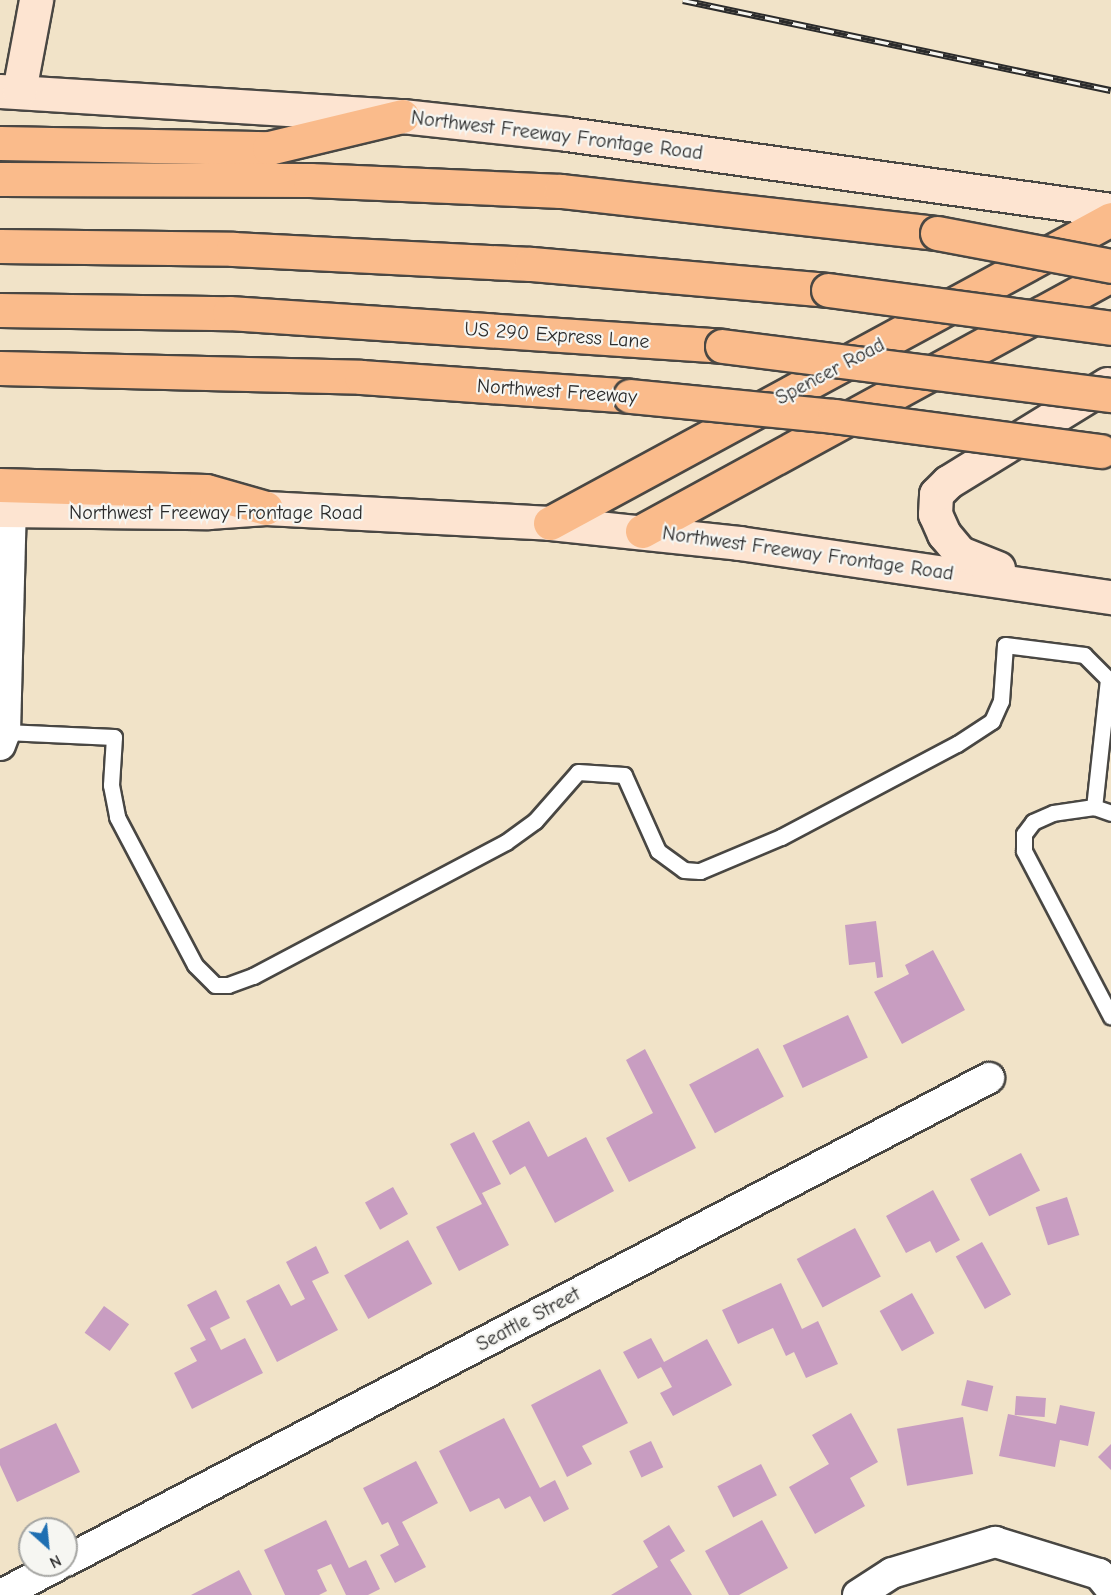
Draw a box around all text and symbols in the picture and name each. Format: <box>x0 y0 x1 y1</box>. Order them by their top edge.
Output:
street label: Northwest Freeway Frontage Road <box>410 105 704 165</box>
street label: US 290 Express Lane <box>464 317 650 353</box>
street label: Spencer Road <box>771 332 889 410</box>
street label: Northwest Freeway <box>476 373 638 409</box>
street label: Northwest Freeway Frontage Road <box>69 500 363 524</box>
street label: Northwest Freeway Frontage Road <box>661 521 955 585</box>
street label: Seattle Street <box>472 1282 584 1356</box>
north arrow <box>18 1517 78 1577</box>
text: N <box>47 1551 64 1572</box>

